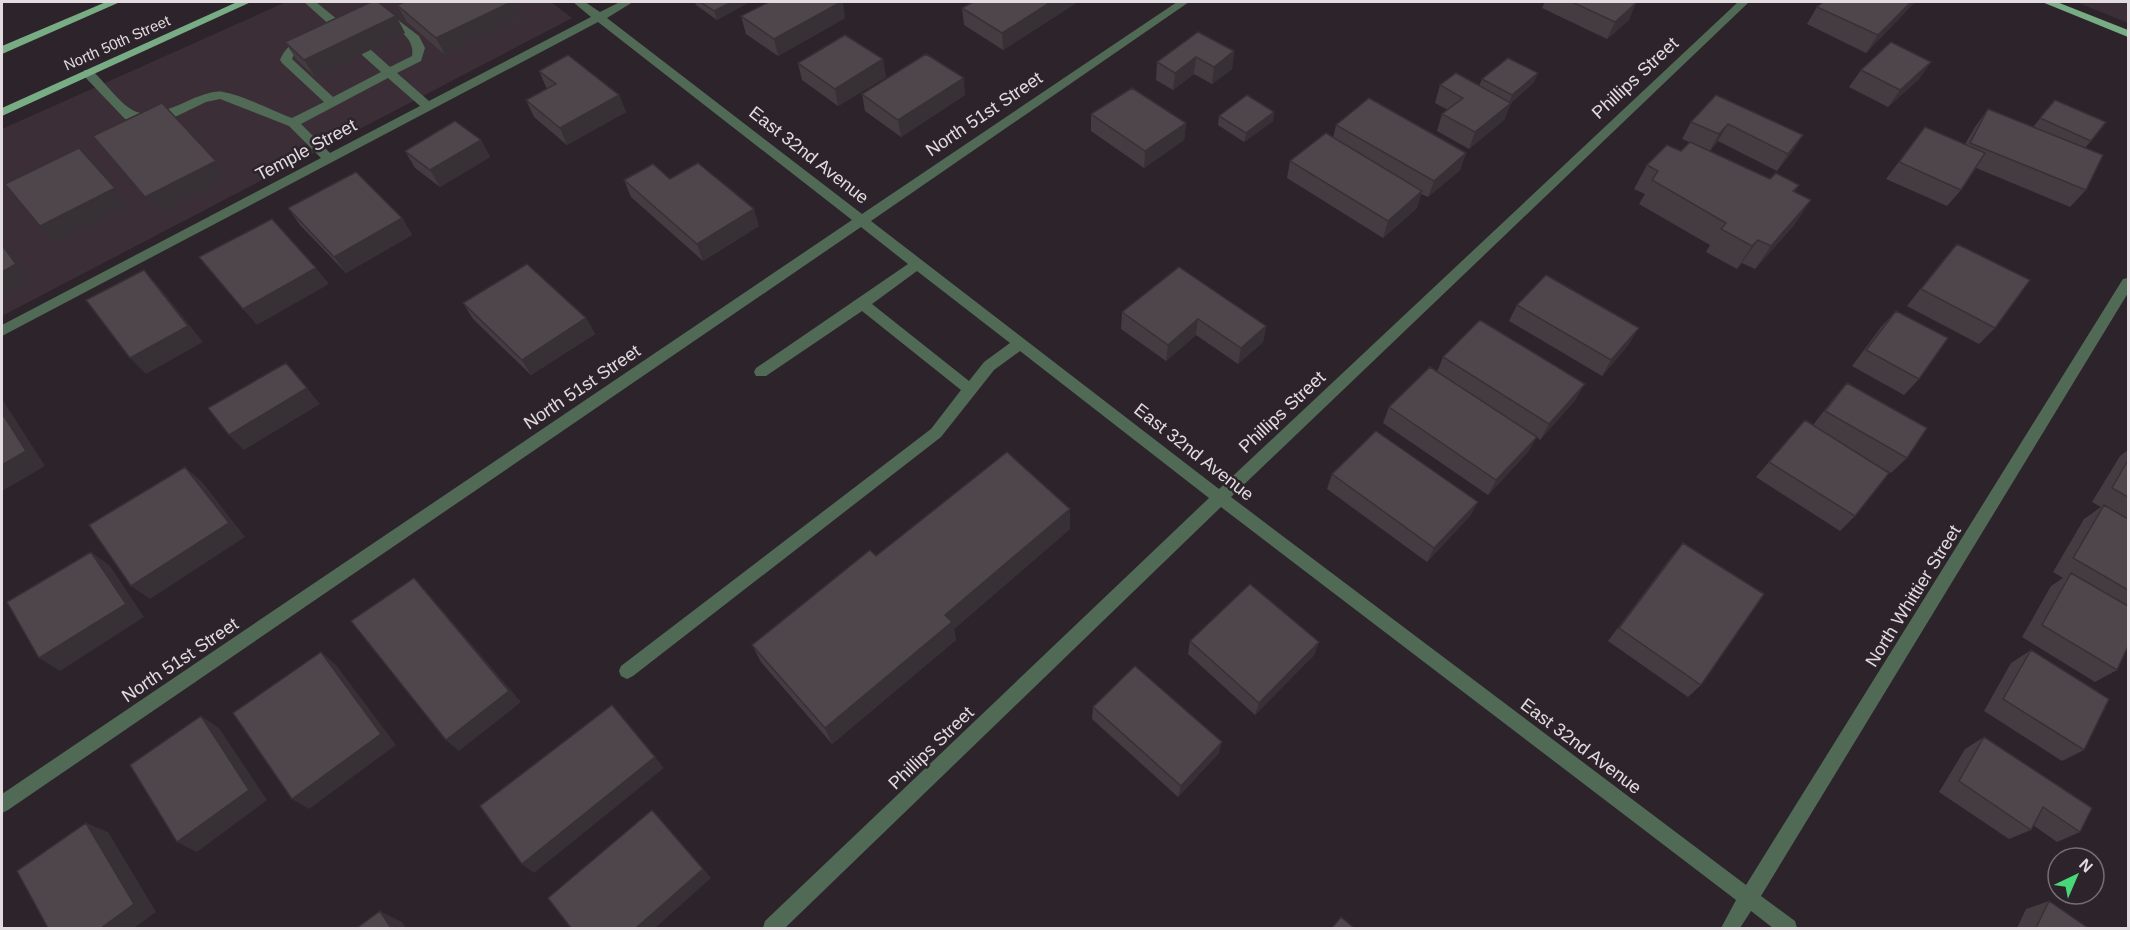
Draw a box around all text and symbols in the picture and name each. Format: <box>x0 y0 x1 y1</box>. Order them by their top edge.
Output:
street label: North 50th Street <box>61 11 173 74</box>
street label: Phillips Street <box>1588 33 1682 123</box>
street label: North 51st Street <box>922 68 1046 160</box>
street label: East 32nd Avenue <box>745 102 873 208</box>
street label: Temple Street <box>252 115 360 185</box>
street label: North 51st Street <box>520 341 644 433</box>
street label: Phillips Street <box>1235 367 1329 457</box>
street label: East 32nd Avenue <box>1130 399 1258 505</box>
street label: North Whittier Street <box>1861 522 1965 670</box>
street label: North 51st Street <box>118 614 242 706</box>
street label: East 32nd Avenue <box>1517 694 1645 798</box>
street label: Phillips Street <box>884 703 978 793</box>
north arrow <box>2046 846 2106 906</box>
text: N <box>2076 855 2096 876</box>

